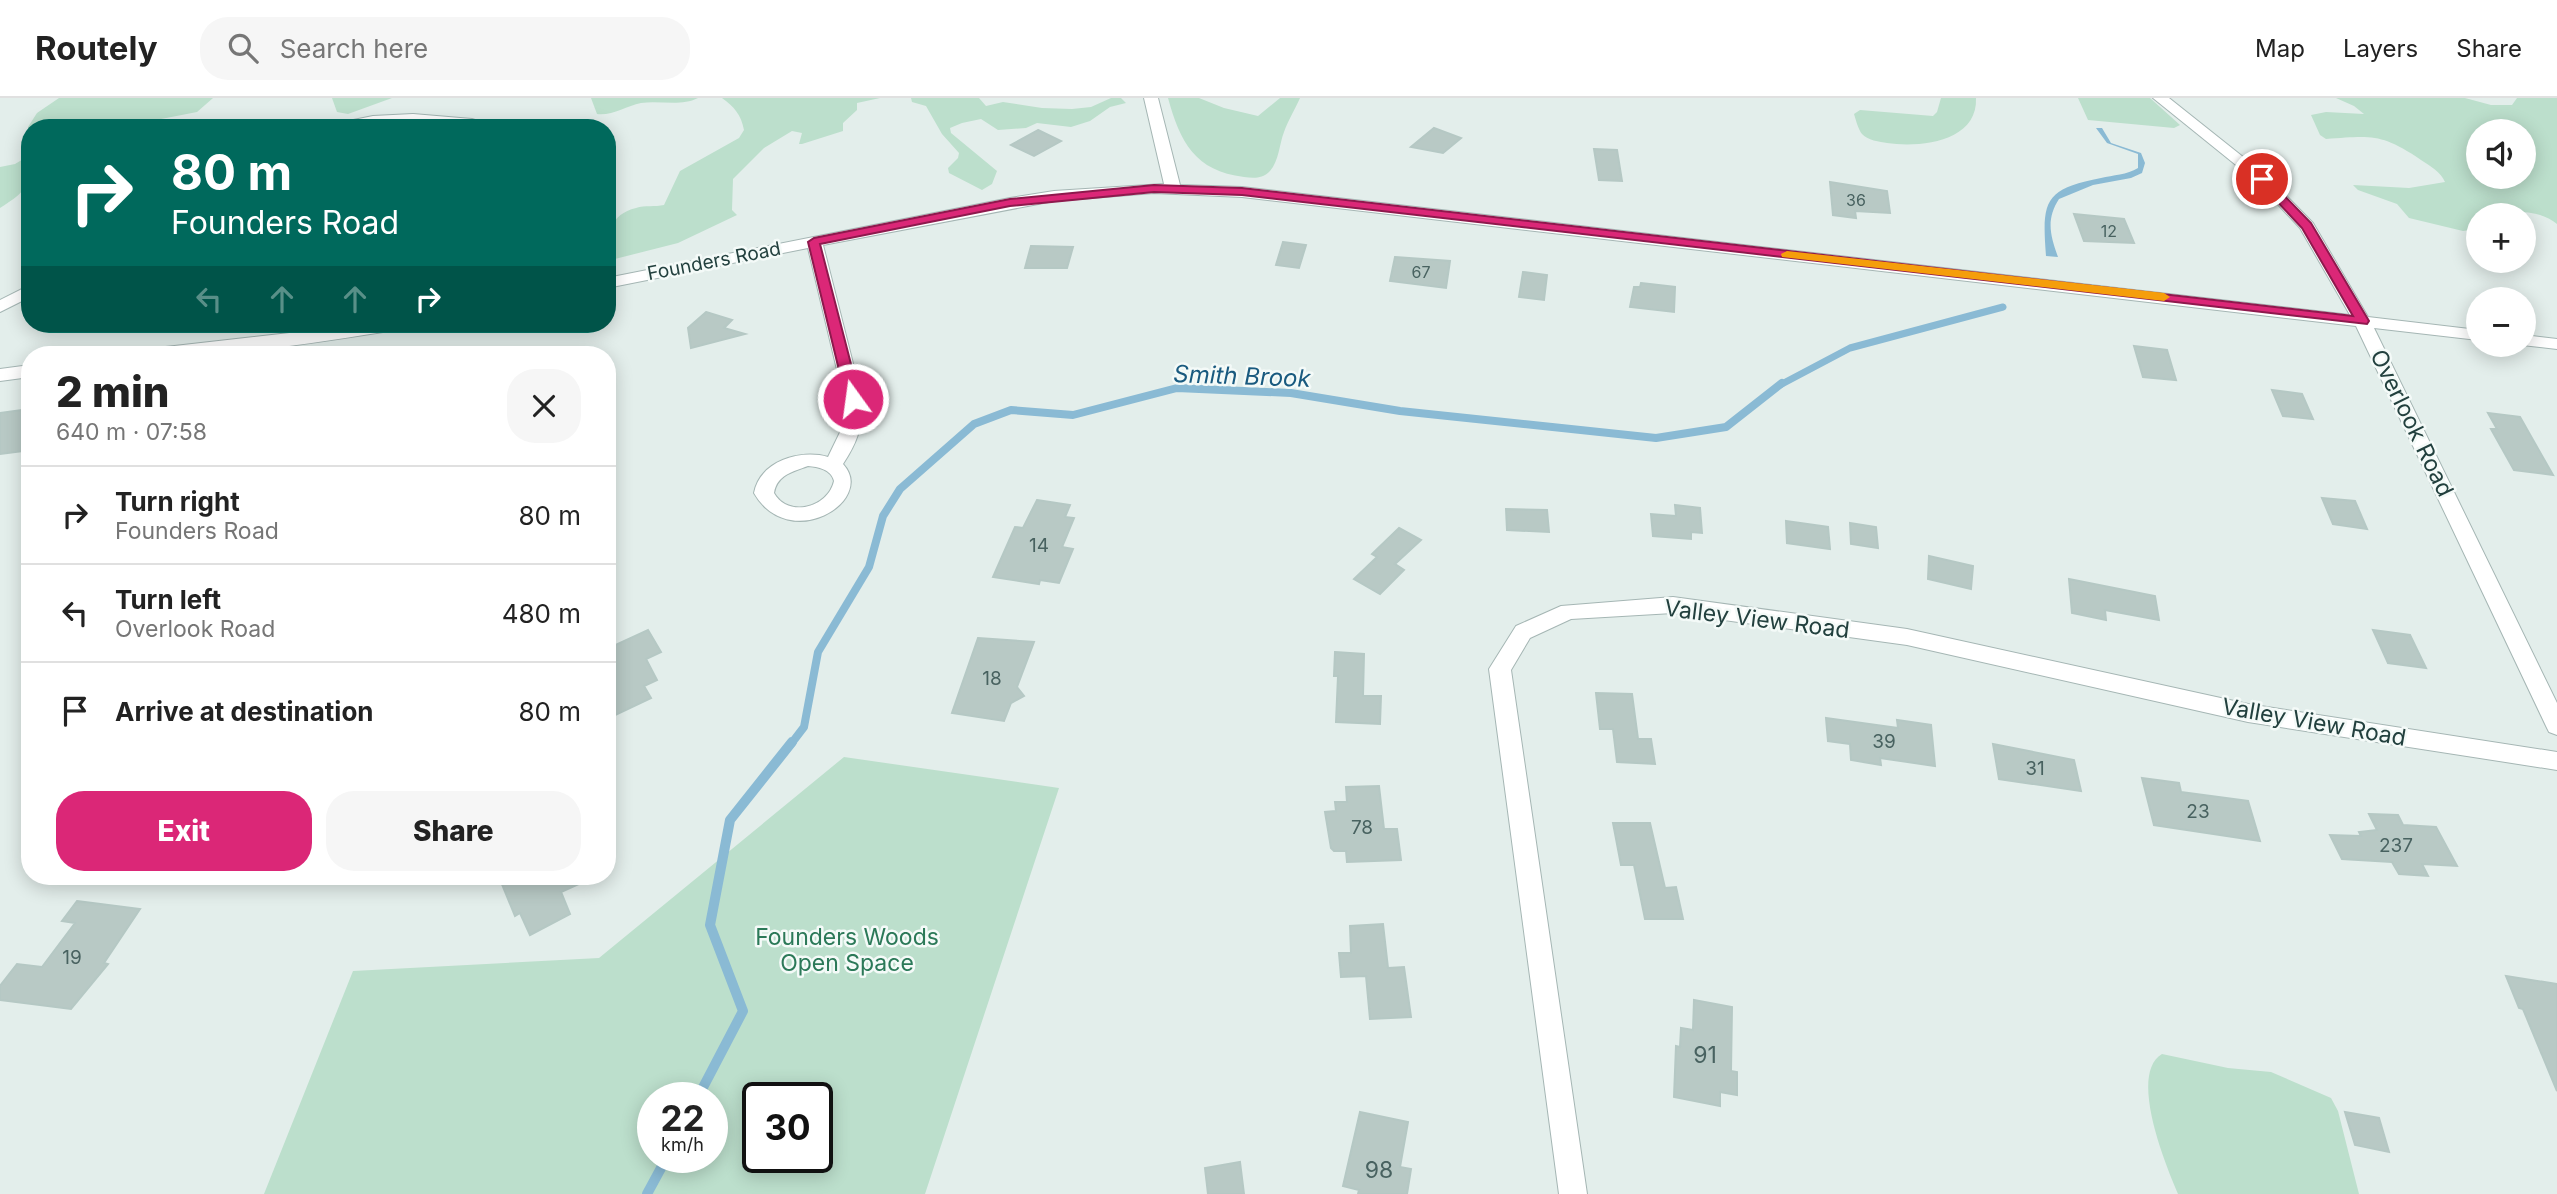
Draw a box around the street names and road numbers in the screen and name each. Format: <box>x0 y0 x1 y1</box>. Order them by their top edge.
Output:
street label: Founders Road <box>645 237 783 285</box>
street label: Overlook Road <box>2364 345 2460 501</box>
street label: Valley View Road <box>1663 594 1851 644</box>
street label: Valley View Road <box>2220 692 2408 752</box>

